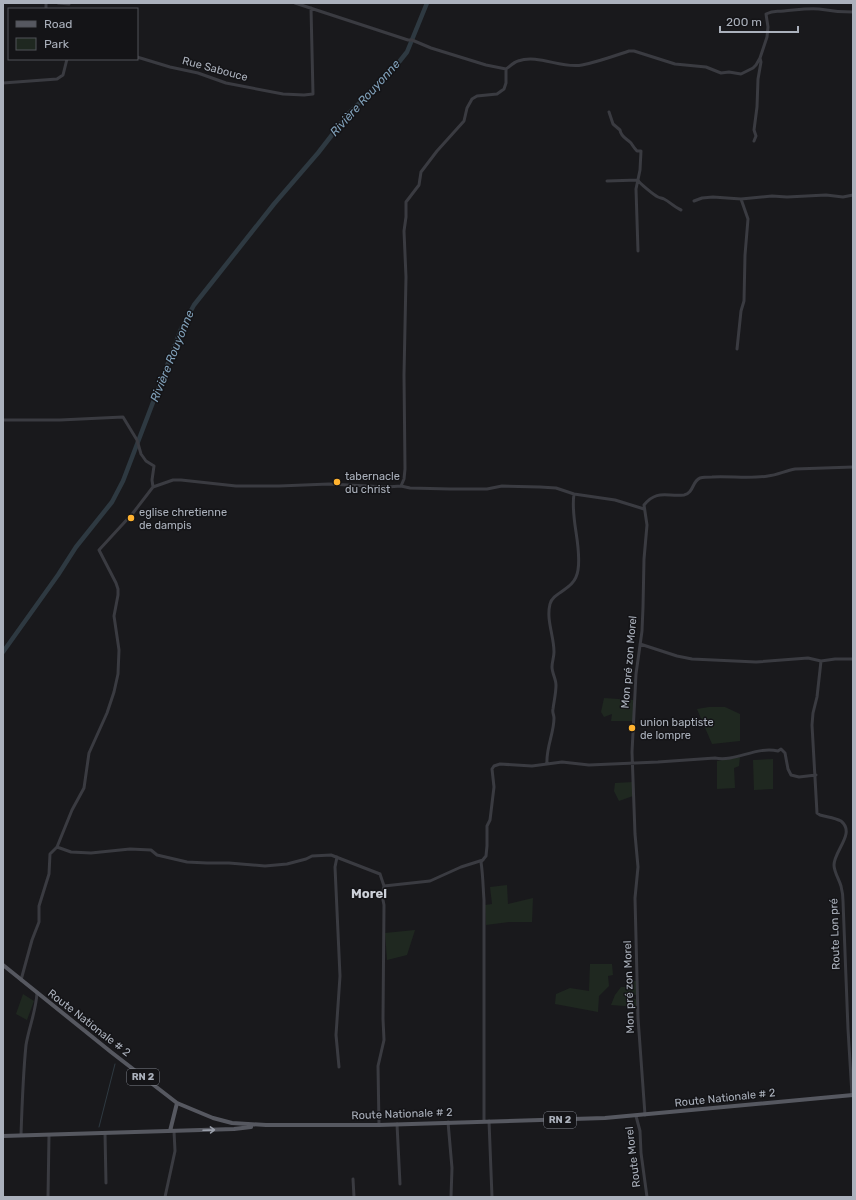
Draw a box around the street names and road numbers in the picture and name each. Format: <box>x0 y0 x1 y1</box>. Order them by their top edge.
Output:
street label: Rue Sabouce <box>181 54 249 84</box>
street label: Mon pré zon Morel <box>618 615 640 709</box>
street label: Route Lon pré <box>827 898 843 970</box>
street label: Mon pré zon Morel <box>621 940 637 1034</box>
street label: Route Nationale # 2 <box>45 987 133 1059</box>
road number: RN 2 <box>127 1069 159 1085</box>
street label: Route Nationale # 2 <box>674 1086 776 1110</box>
street label: Route Nationale # 2 <box>351 1106 453 1122</box>
road number: RN 2 <box>544 1112 576 1128</box>
street label: Route Morel <box>623 1126 643 1188</box>

